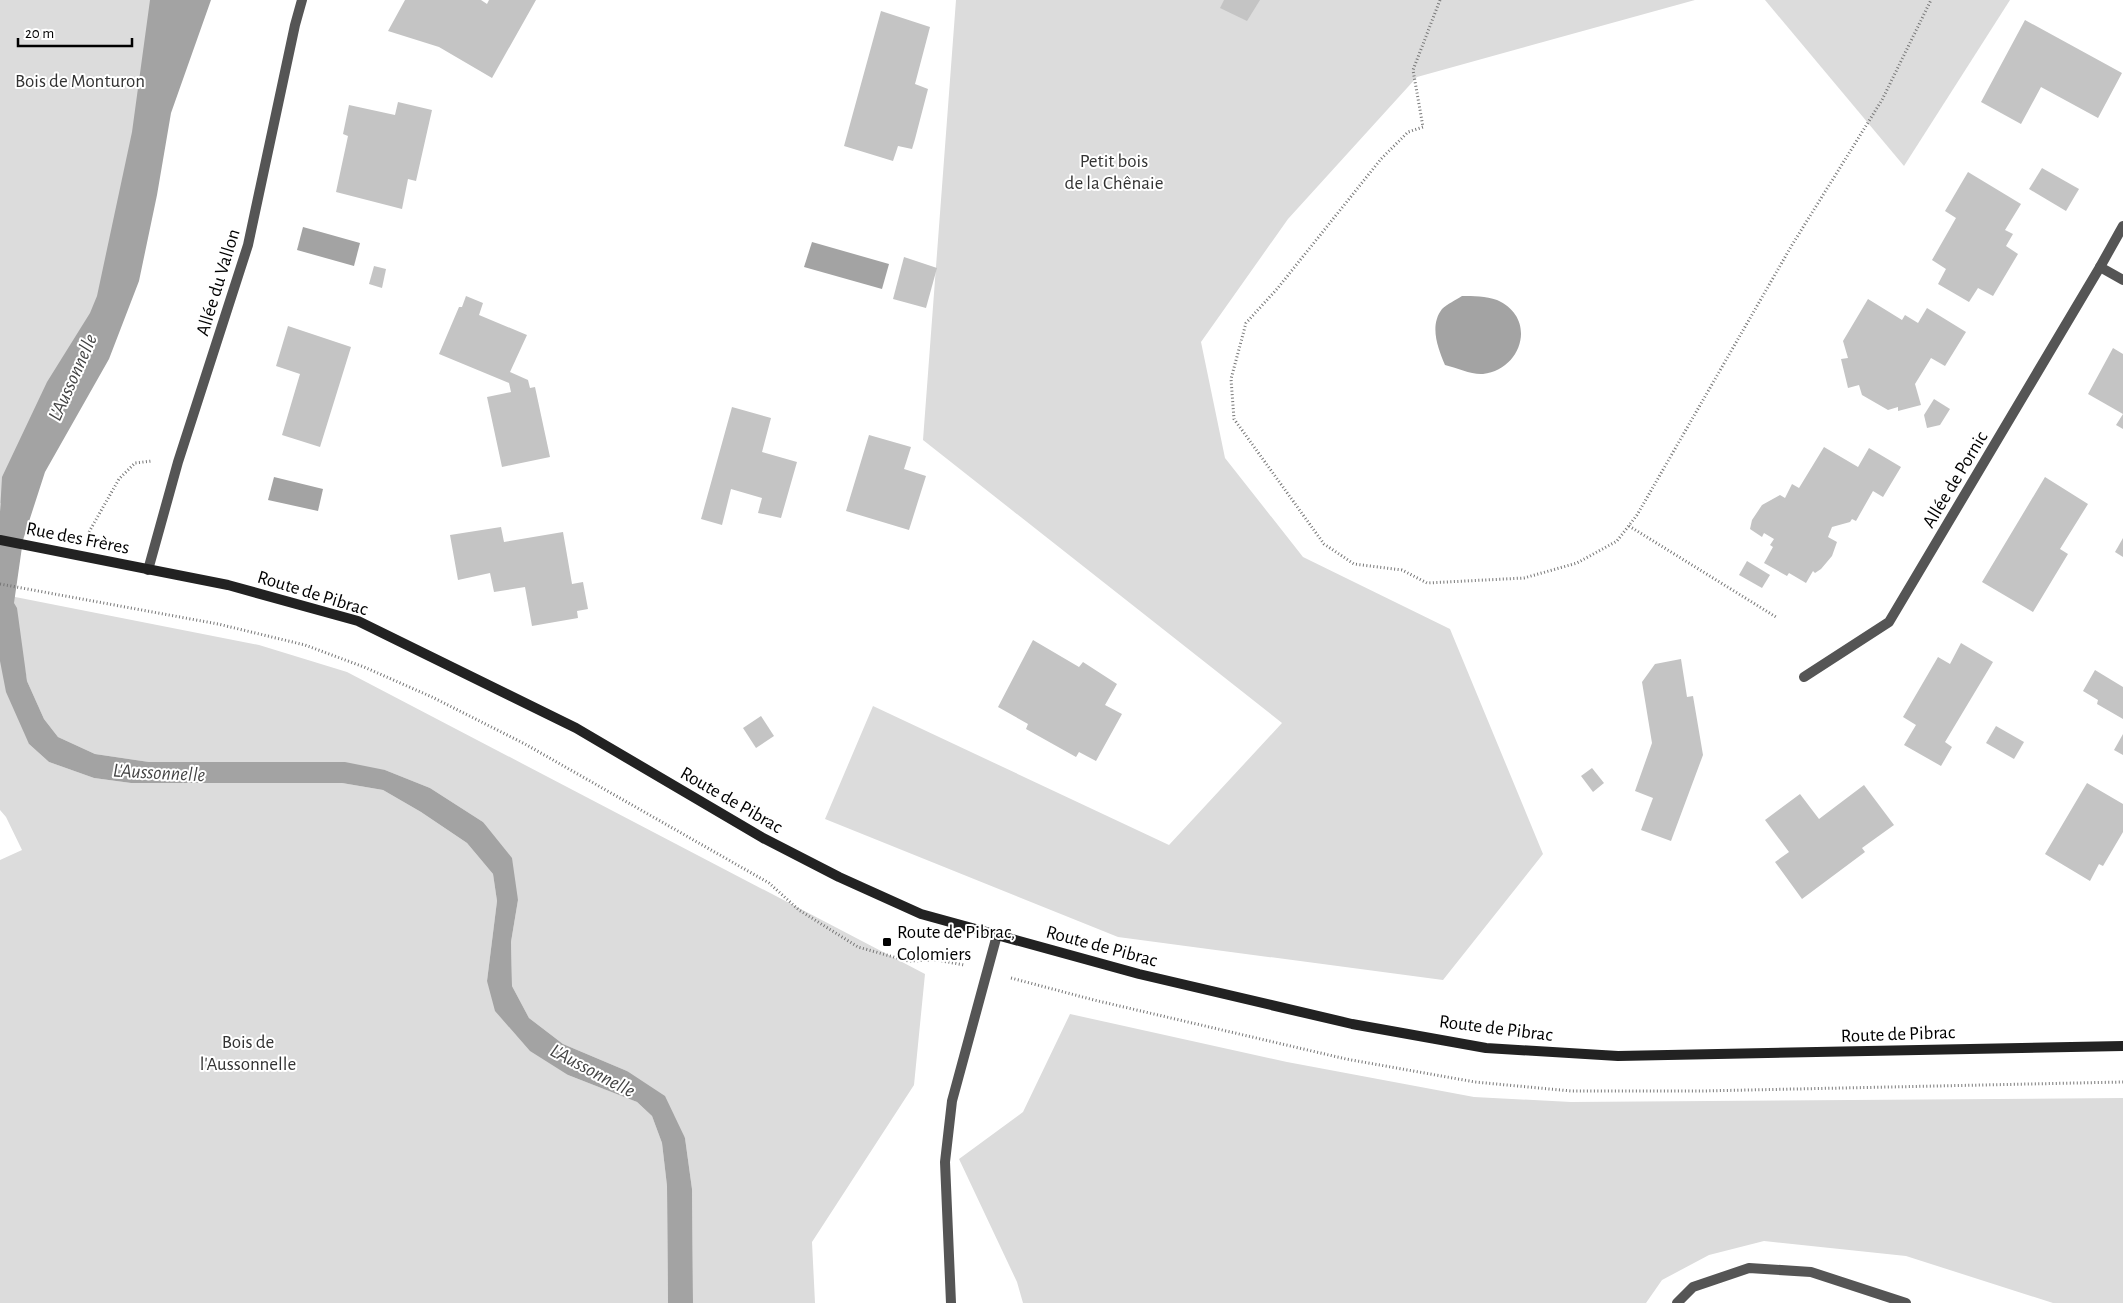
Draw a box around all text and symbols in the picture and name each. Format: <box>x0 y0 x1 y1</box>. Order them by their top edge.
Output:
scale bar <box>18 15 131 47</box>
text: 20 m <box>25 26 54 41</box>
park label: Bois de Monturon <box>15 72 145 91</box>
park label: Petit bois de la Chênaie <box>1065 152 1163 193</box>
street label: Allée du Vallon <box>193 227 244 338</box>
water label: L'Aussonnelle <box>45 331 101 424</box>
street label: Allée de Pornic <box>1919 428 1991 531</box>
street label: Rue des Frères <box>24 519 131 558</box>
street label: Route de Pibrac <box>255 568 370 619</box>
water label: L'Aussonnelle <box>112 761 206 785</box>
street label: Route de Pibrac <box>677 763 786 837</box>
street label: Route de Pibrac <box>1044 922 1159 970</box>
place label: Route de Pibrac, Colomiers <box>897 923 1015 964</box>
marker: Route de Pibrac, Colomiers <box>881 936 893 948</box>
street label: Route de Pibrac <box>1438 1012 1554 1045</box>
street label: Route de Pibrac <box>1841 1023 1956 1046</box>
park label: Bois de l'Aussonnelle <box>200 1033 296 1074</box>
water label: L'Aussonnelle <box>547 1040 639 1102</box>

